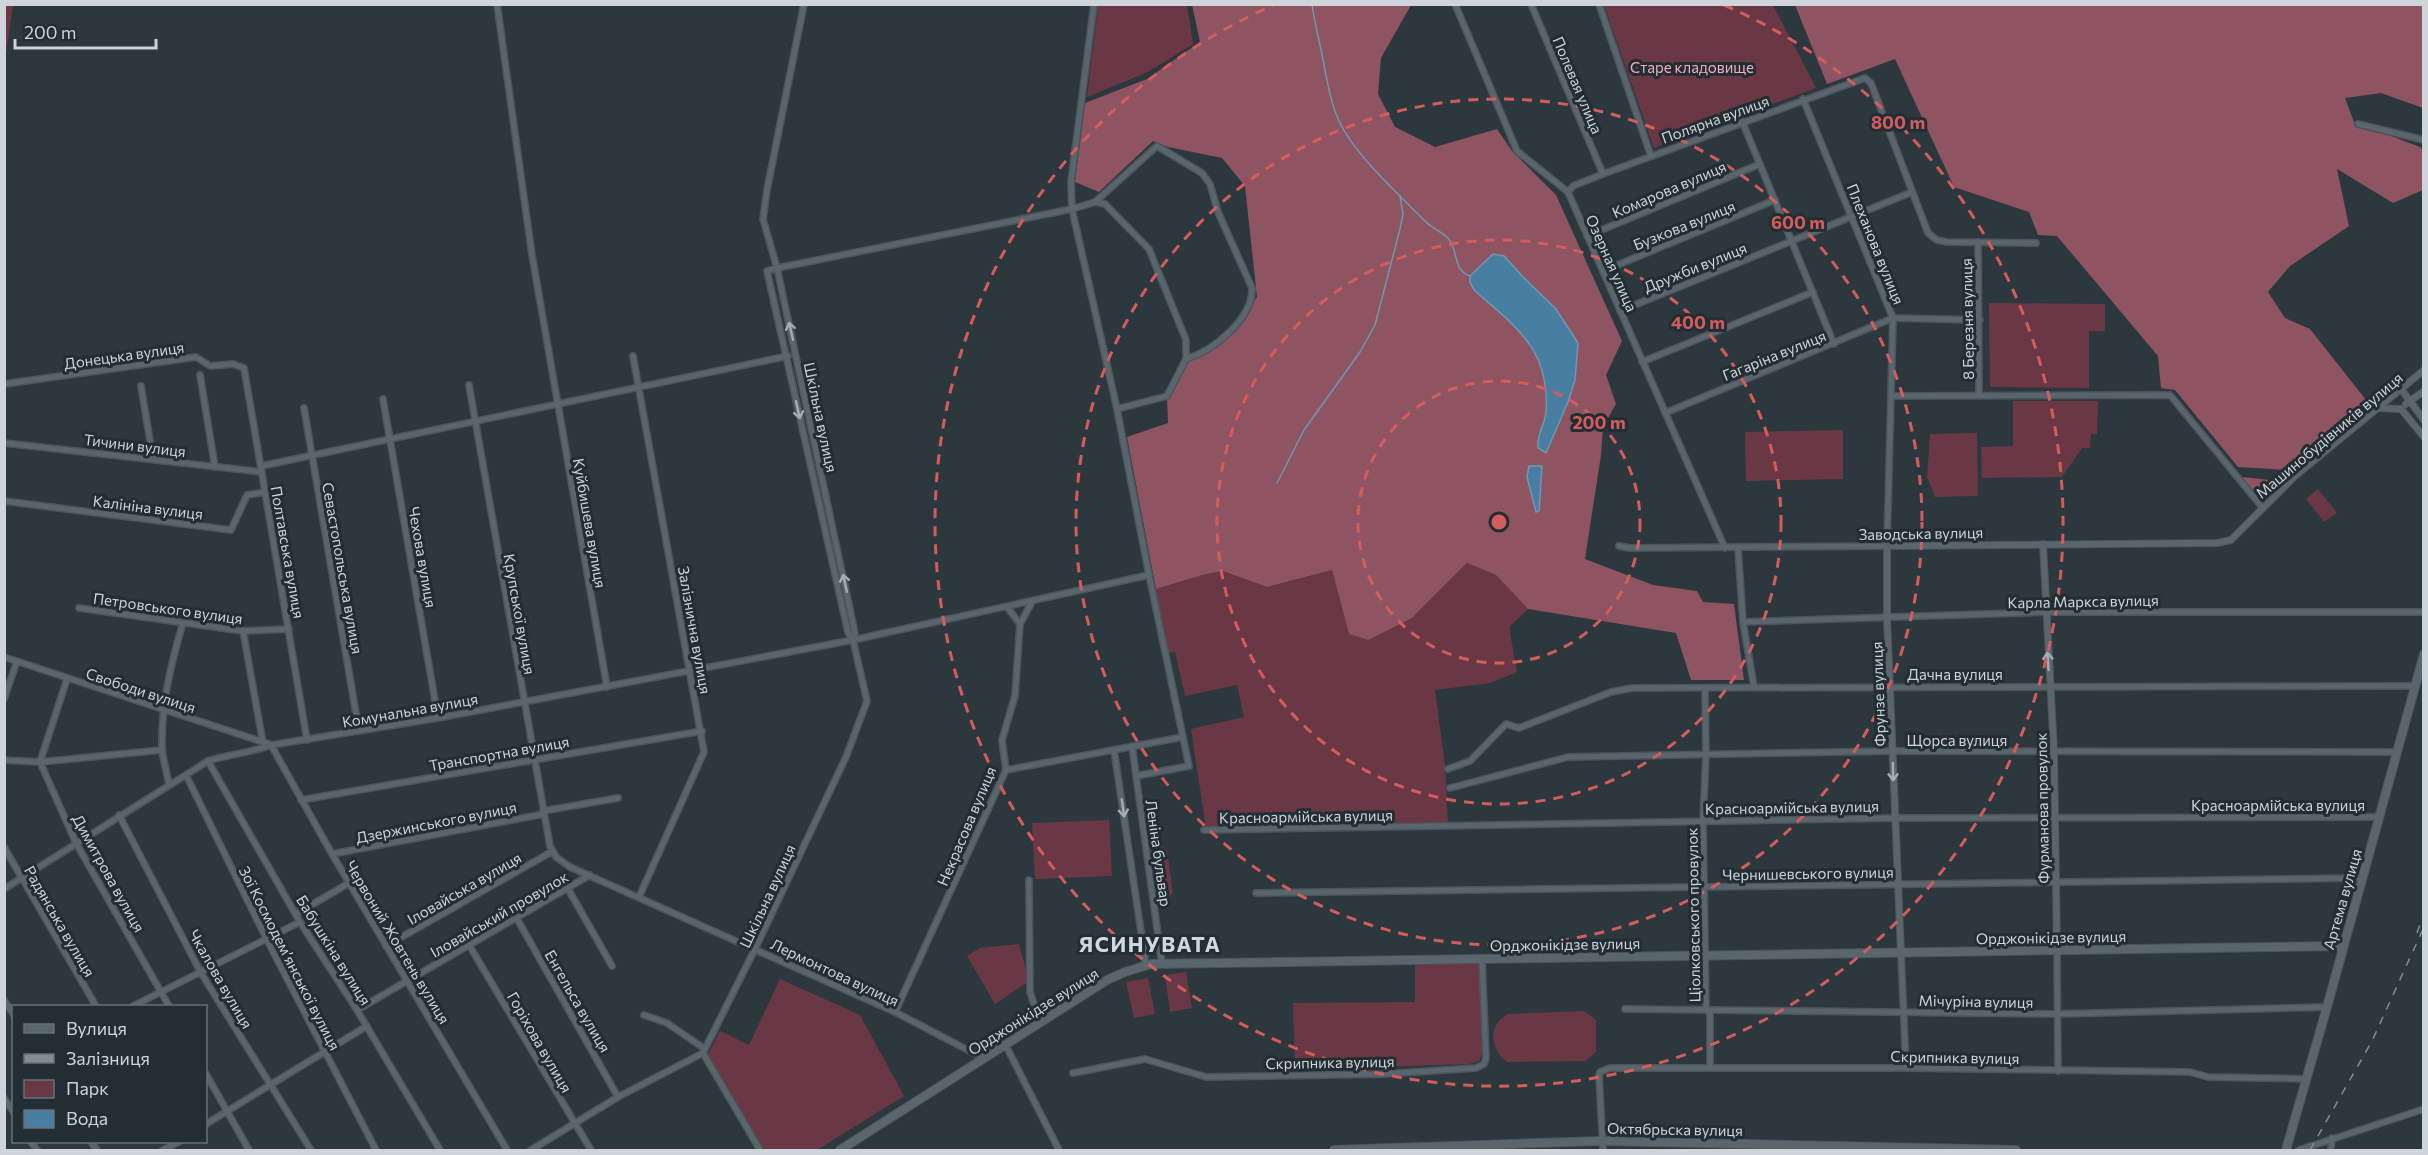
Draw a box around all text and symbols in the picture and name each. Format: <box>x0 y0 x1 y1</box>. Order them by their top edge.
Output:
scale bar <box>15 12 156 50</box>
text: 200 m <box>24 21 77 43</box>
street label: Полевая улица <box>1549 34 1607 136</box>
park label: Старе кладовище <box>1630 58 1754 76</box>
street label: Полярна вулиця <box>1659 91 1771 147</box>
text: 800 m <box>1871 111 1925 133</box>
street label: Комарова вулиця <box>1609 157 1729 221</box>
street label: Плеханова вулиця <box>1844 181 1908 307</box>
street label: Бузкова вулиця <box>1630 196 1738 254</box>
text: 600 m <box>1771 211 1825 233</box>
street label: Озерная улица <box>1583 212 1641 314</box>
street label: Дружби вулиця <box>1641 238 1749 296</box>
street label: 8 Березня вулиця <box>1957 258 1977 380</box>
text: 400 m <box>1671 311 1725 333</box>
one-way arrow <box>784 322 796 341</box>
street label: Гагаріна вулиця <box>1720 326 1828 384</box>
street label: Донецька вулиця <box>63 338 185 372</box>
street label: Шкільна вулиця <box>801 360 841 474</box>
street label: Машинобудівників вулиця <box>2252 368 2406 502</box>
one-way arrow <box>793 400 805 419</box>
text: 200 m <box>1572 411 1626 433</box>
street label: Тичини вулиця <box>83 430 187 460</box>
street label: Куйбишева вулиця <box>570 457 610 589</box>
street label: Севастопольська вулиця <box>319 481 367 655</box>
street label: Полтавська вулиця <box>267 484 309 620</box>
street label: Калініна вулиця <box>92 491 204 523</box>
street label: Чехова вулиця <box>405 505 441 609</box>
centre of rings <box>1489 512 1509 532</box>
street label: Заводська вулиця <box>1858 523 1984 543</box>
street label: Крупської вулиця <box>501 552 539 676</box>
street label: Залізнична вулиця <box>675 565 715 695</box>
one-way arrow <box>838 574 850 593</box>
street label: Петровського вулиця <box>92 589 244 627</box>
street label: Карла Маркса вулиця <box>2007 591 2159 611</box>
street label: Фрунзе вулиця <box>1867 641 1889 747</box>
one-way arrow <box>2043 651 2054 671</box>
street label: Свободи вулиця <box>84 664 198 716</box>
street label: Дачна вулиця <box>1907 665 2003 683</box>
street label: Комунальна вулиця <box>341 689 479 731</box>
street label: Щорса вулиця <box>1907 731 2007 749</box>
street label: Транспортна вулиця <box>427 732 571 774</box>
street label: Фурманова провулок <box>2032 732 2052 884</box>
one-way arrow <box>1887 762 1899 782</box>
street label: Некрасова вулиця <box>933 764 999 888</box>
street label: Красноармійська вулиця <box>1705 796 1879 818</box>
street label: Красноармійська вулиця <box>2191 796 2365 814</box>
one-way arrow <box>1117 797 1128 817</box>
street label: Дзержинського вулиця <box>354 798 518 846</box>
street label: Леніна бульвар <box>1143 798 1175 908</box>
street label: Красноармійська вулиця <box>1219 805 1393 827</box>
street label: Димитрова вулиця <box>69 811 149 935</box>
street label: Ціолковського провулок <box>1682 828 1704 1002</box>
street label: Шкільна вулиця <box>735 841 799 951</box>
street label: Артема вулиця <box>2319 846 2365 952</box>
street label: Іловайська вулиця <box>404 848 524 928</box>
street label: Червоний Жовтень вулиця <box>342 857 454 1027</box>
street label: Радянська вулиця <box>21 862 99 980</box>
street label: Зої Космодем’янської вулиця <box>236 863 344 1053</box>
street label: Чернишевського вулиця <box>1722 863 1894 883</box>
street label: Іловайський провулок <box>427 867 571 961</box>
street label: Бабушкіна вулиця <box>293 892 375 1008</box>
street label: Чкалова вулиця <box>185 926 257 1032</box>
street label: Орджонікідзе вулиця <box>1976 927 2126 947</box>
district label: ЯСИНУВАТА <box>1079 931 1221 956</box>
street label: Лермонтова вулиця <box>768 934 902 1010</box>
street label: Орджонікідзе вулиця <box>1490 934 1640 954</box>
street label: Енгельса вулиця <box>541 947 615 1055</box>
street label: Орджонікідзе вулиця <box>964 963 1102 1059</box>
street label: Горіхова вулиця <box>504 988 576 1096</box>
street label: Мічуріна вулиця <box>1918 991 2034 1011</box>
legend <box>12 1005 207 1143</box>
text: Вулиця <box>66 1017 127 1039</box>
text: Залізниця <box>66 1047 150 1069</box>
street label: Скрипника вулиця <box>1890 1047 2020 1067</box>
street label: Скрипника вулиця <box>1265 1052 1395 1072</box>
text: Парк <box>66 1077 109 1099</box>
text: Вода <box>66 1107 108 1129</box>
street label: Октябрьска вулиця <box>1607 1119 1743 1139</box>

